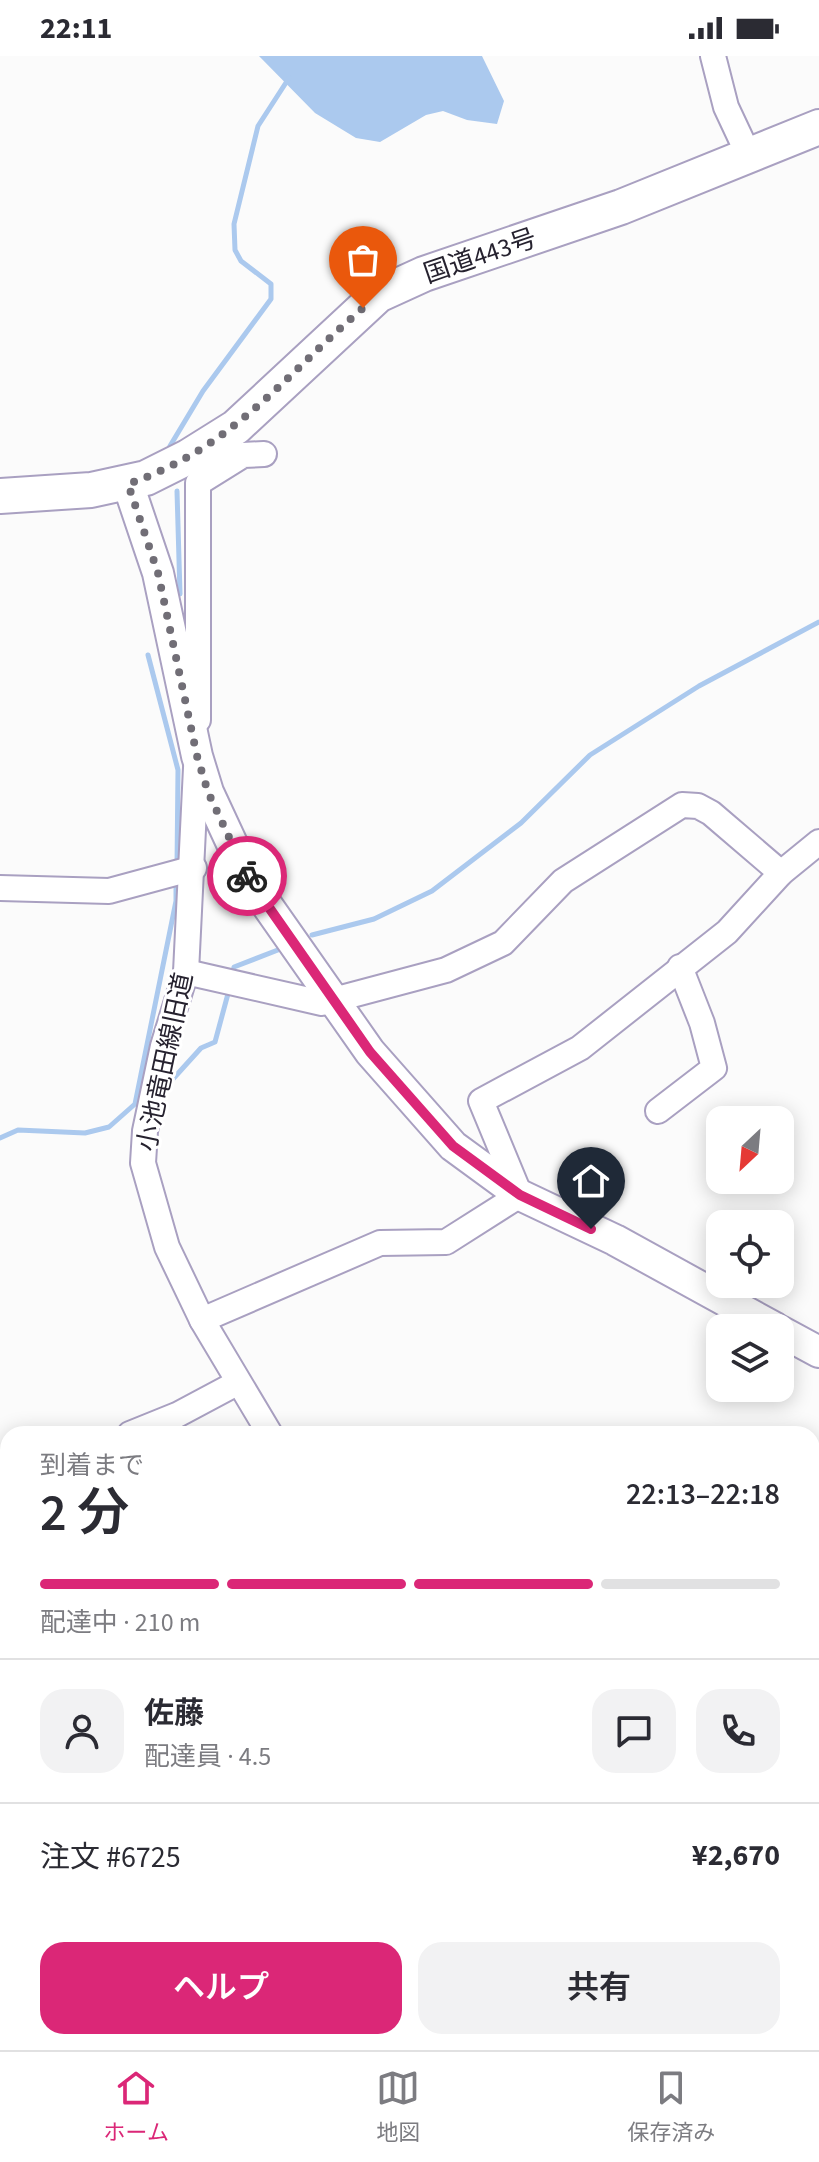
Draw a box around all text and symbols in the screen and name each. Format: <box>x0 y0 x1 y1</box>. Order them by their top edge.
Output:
text: 22:11 <box>40 7 112 50</box>
street label: 国道443号 <box>419 219 541 293</box>
pin <box>329 226 397 308</box>
icon: bag <box>341 238 385 282</box>
courier <box>207 836 287 916</box>
icon: bike <box>225 854 269 898</box>
street label: 小池竜田線旧道 <box>128 969 202 1155</box>
north arrow <box>706 1106 794 1194</box>
map controls <box>706 1106 794 1402</box>
pin <box>557 1147 625 1229</box>
icon: home <box>569 1159 613 1203</box>
button: locate <box>706 1210 794 1298</box>
button: layers <box>706 1314 794 1402</box>
text: 到着まで <box>40 1447 144 1484</box>
text: 22:13–22:18 <box>626 1473 780 1516</box>
text: 2 分 <box>40 1477 129 1551</box>
text: 配達中 · 210 m <box>40 1604 200 1641</box>
button: person <box>40 1689 124 1773</box>
button: chat <box>592 1689 676 1773</box>
button: phone <box>696 1689 780 1773</box>
text: 佐藤 <box>144 1692 204 1735</box>
text: 配達員 · 4.5 <box>144 1738 271 1775</box>
text: ¥2,670 <box>692 1834 780 1877</box>
text: 注文 #6725 <box>40 1836 181 1879</box>
button: ヘルプ <box>40 1942 402 2034</box>
button: 共有 <box>418 1942 780 2034</box>
tab: ホーム <box>104 2066 169 2149</box>
tab: 地図 <box>376 2066 420 2149</box>
tab: 保存済み <box>627 2066 715 2149</box>

